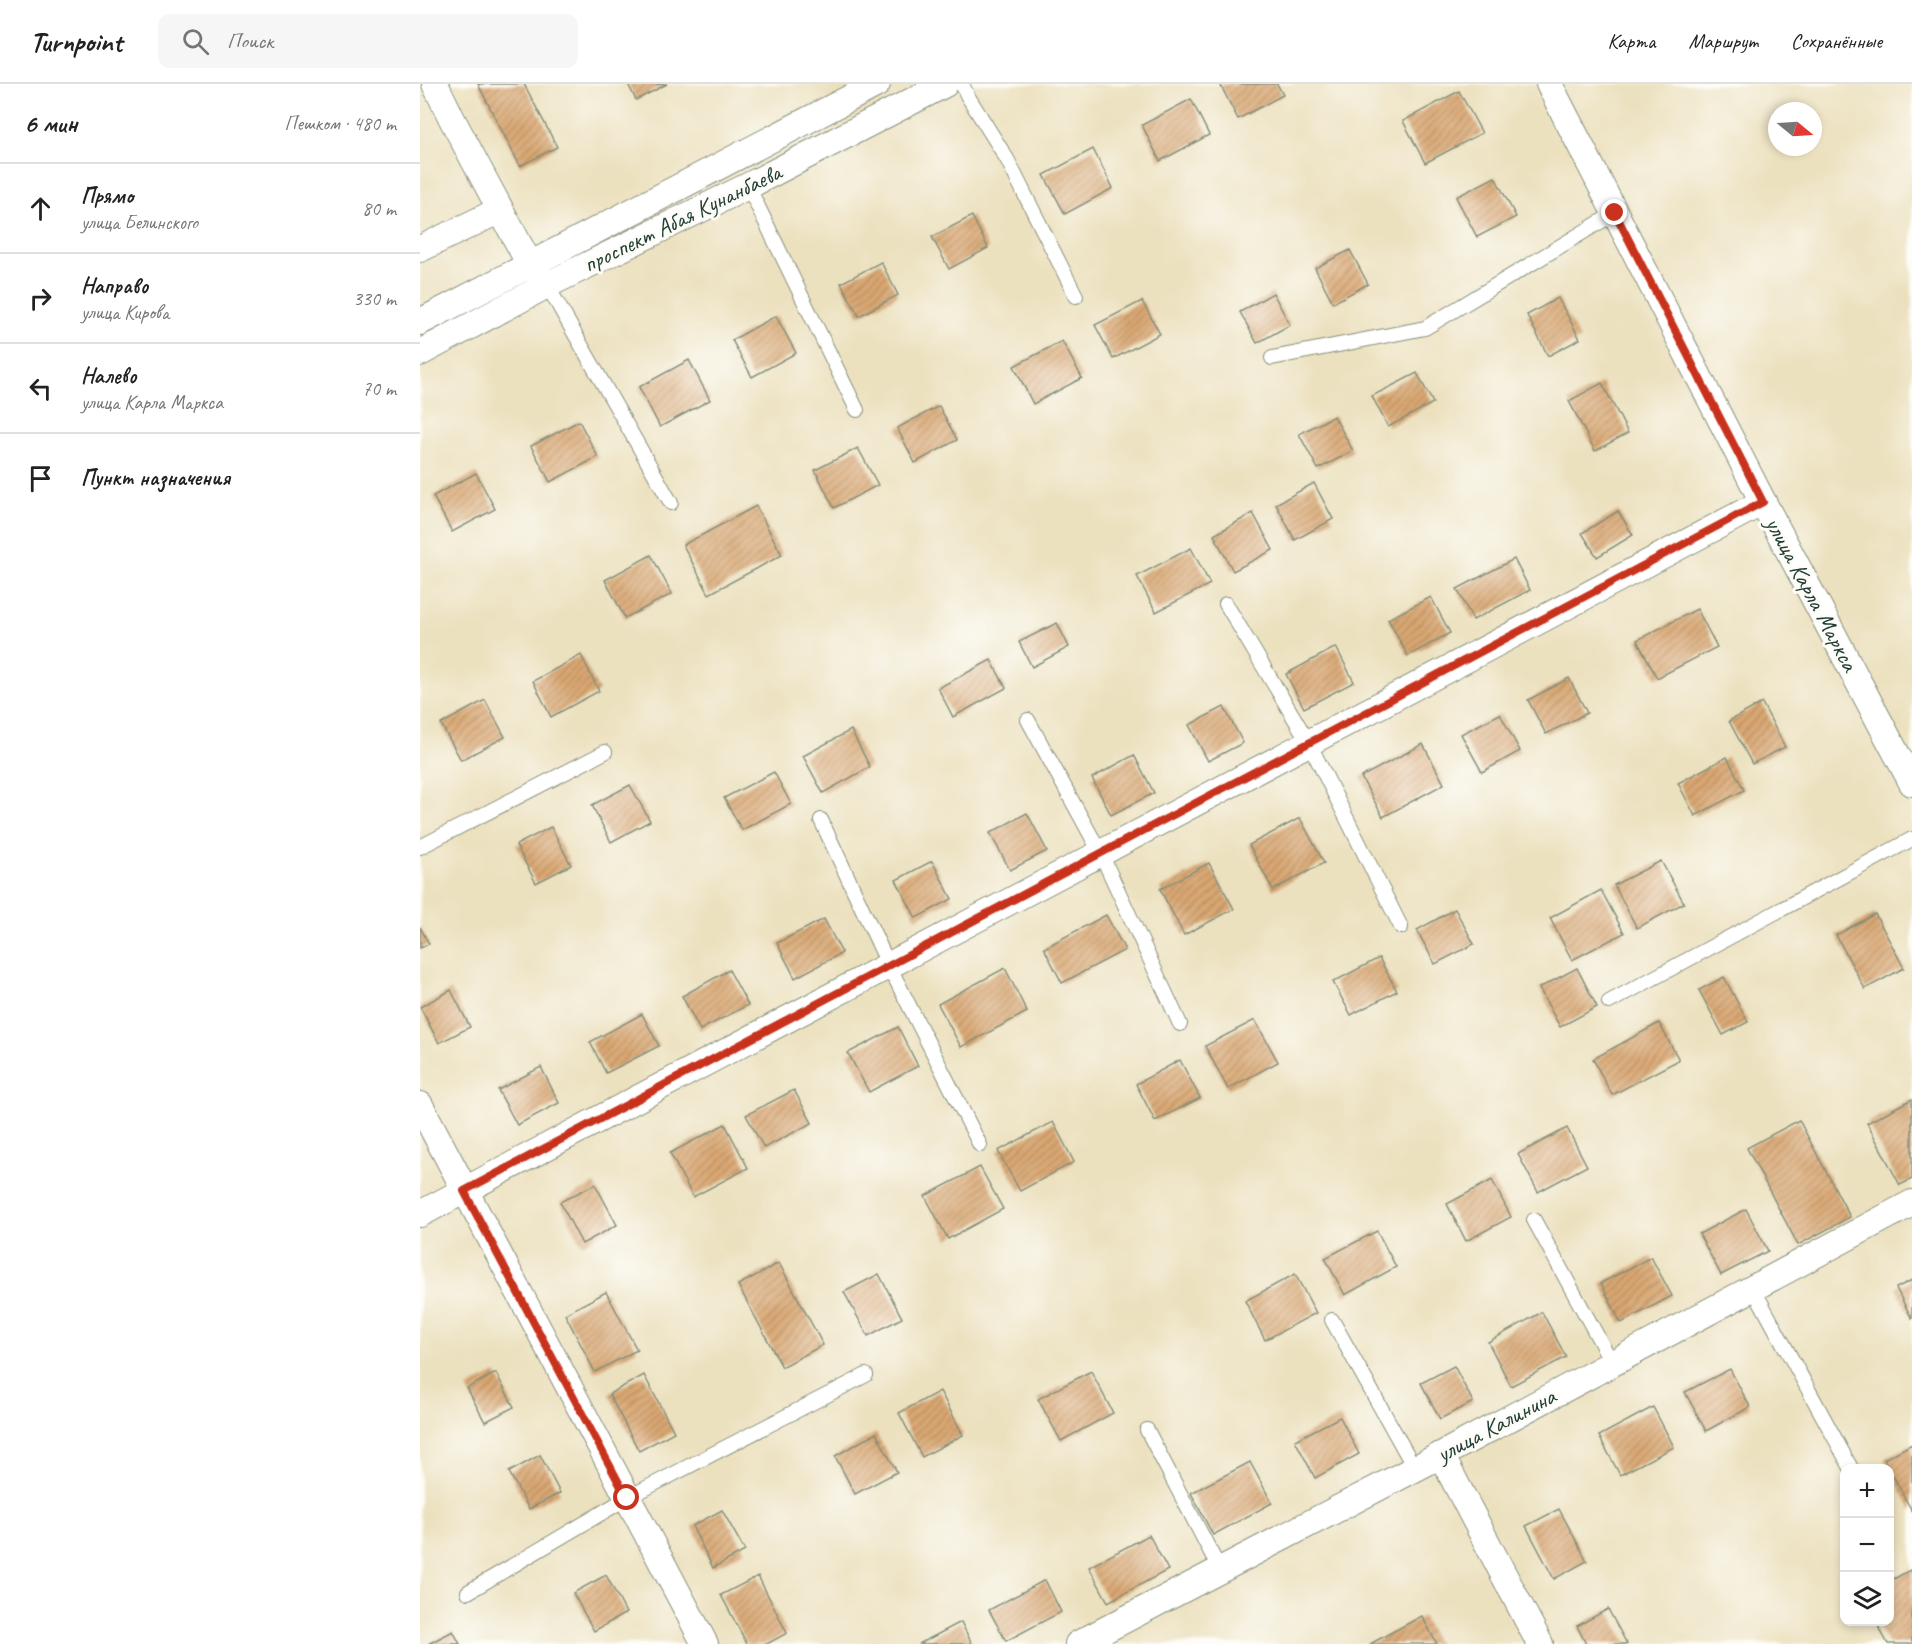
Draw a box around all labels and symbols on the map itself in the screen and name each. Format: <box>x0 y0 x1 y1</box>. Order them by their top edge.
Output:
north arrow <box>1768 102 1822 156</box>
street label: проспект Абая Кунанбаева <box>578 156 788 279</box>
route end <box>1601 199 1627 225</box>
street label: улица Карла Маркса <box>1758 510 1866 678</box>
street label: улица Калинина <box>1429 1380 1562 1470</box>
route start <box>613 1484 639 1510</box>

